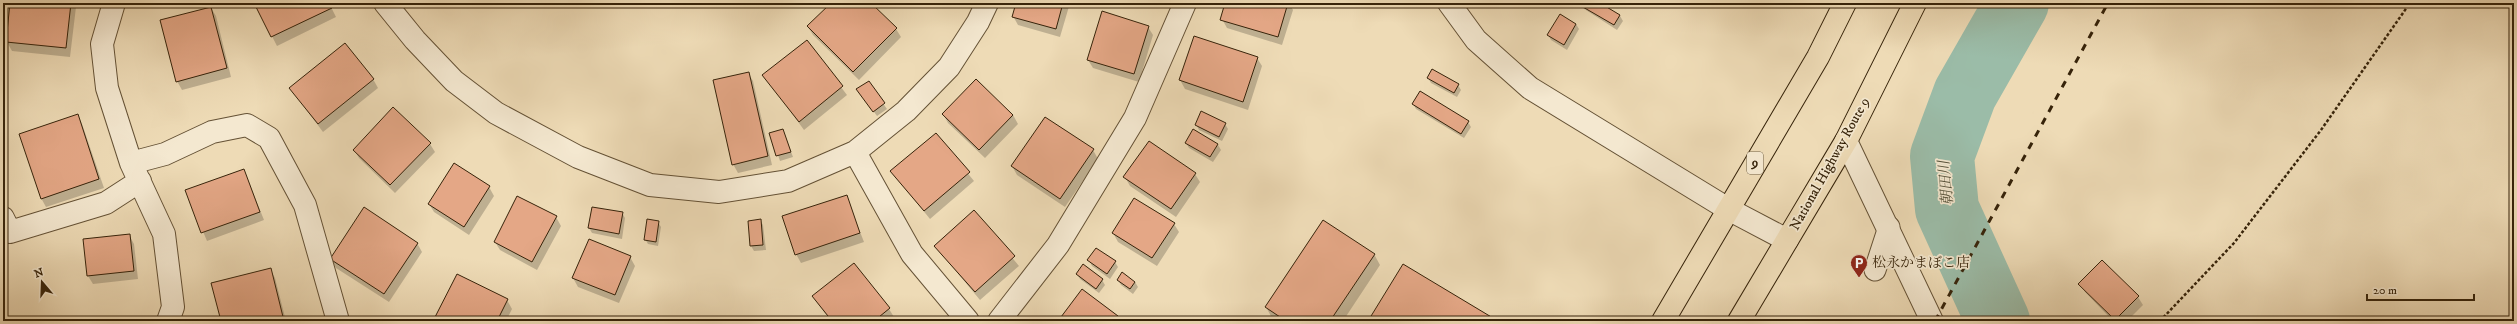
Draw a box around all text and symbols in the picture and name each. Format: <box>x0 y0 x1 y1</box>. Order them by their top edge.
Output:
street label: National Highway Route 9 <box>1786 94 1874 234</box>
road number: 9 <box>1747 152 1763 174</box>
water label: 朝田川 <box>1934 158 1957 206</box>
parking icon: 松永かまぼこ店 <box>1849 253 1869 278</box>
place label: 松永かまぼこ店 <box>1872 254 1970 272</box>
north arrow <box>22 262 62 302</box>
text: N <box>33 265 46 282</box>
scale bar <box>2367 276 2474 302</box>
text: 20 m <box>2373 283 2397 298</box>

